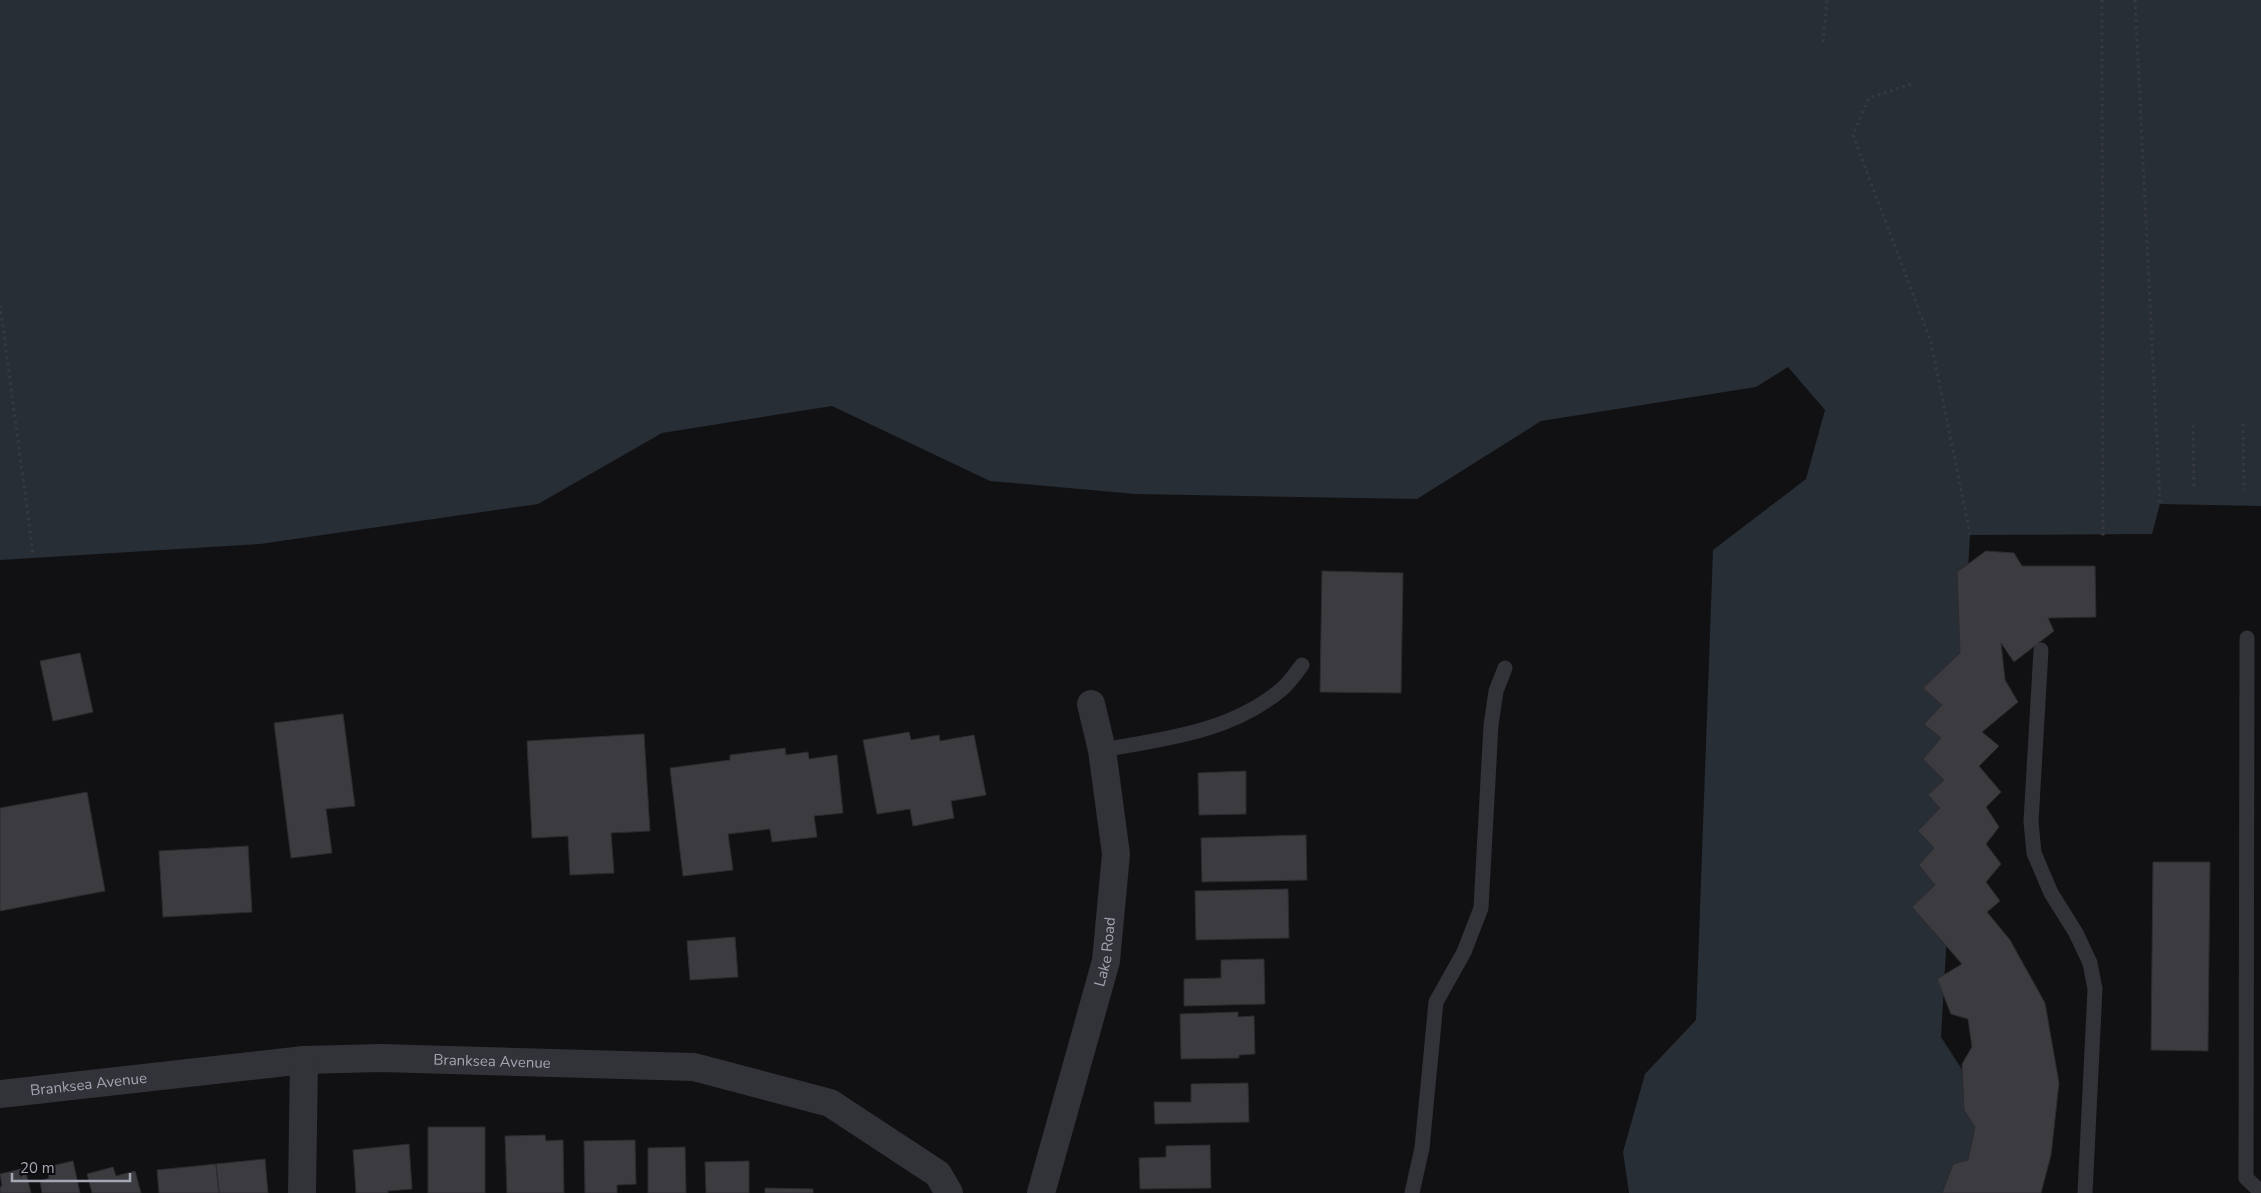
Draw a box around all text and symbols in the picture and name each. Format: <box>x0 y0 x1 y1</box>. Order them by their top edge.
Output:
street label: Lake Road <box>1089 916 1120 989</box>
street label: Branksea Avenue <box>433 1050 551 1073</box>
street label: Branksea Avenue <box>29 1068 148 1101</box>
scale bar <box>12 1150 130 1182</box>
text: 20 m <box>20 1158 55 1178</box>

